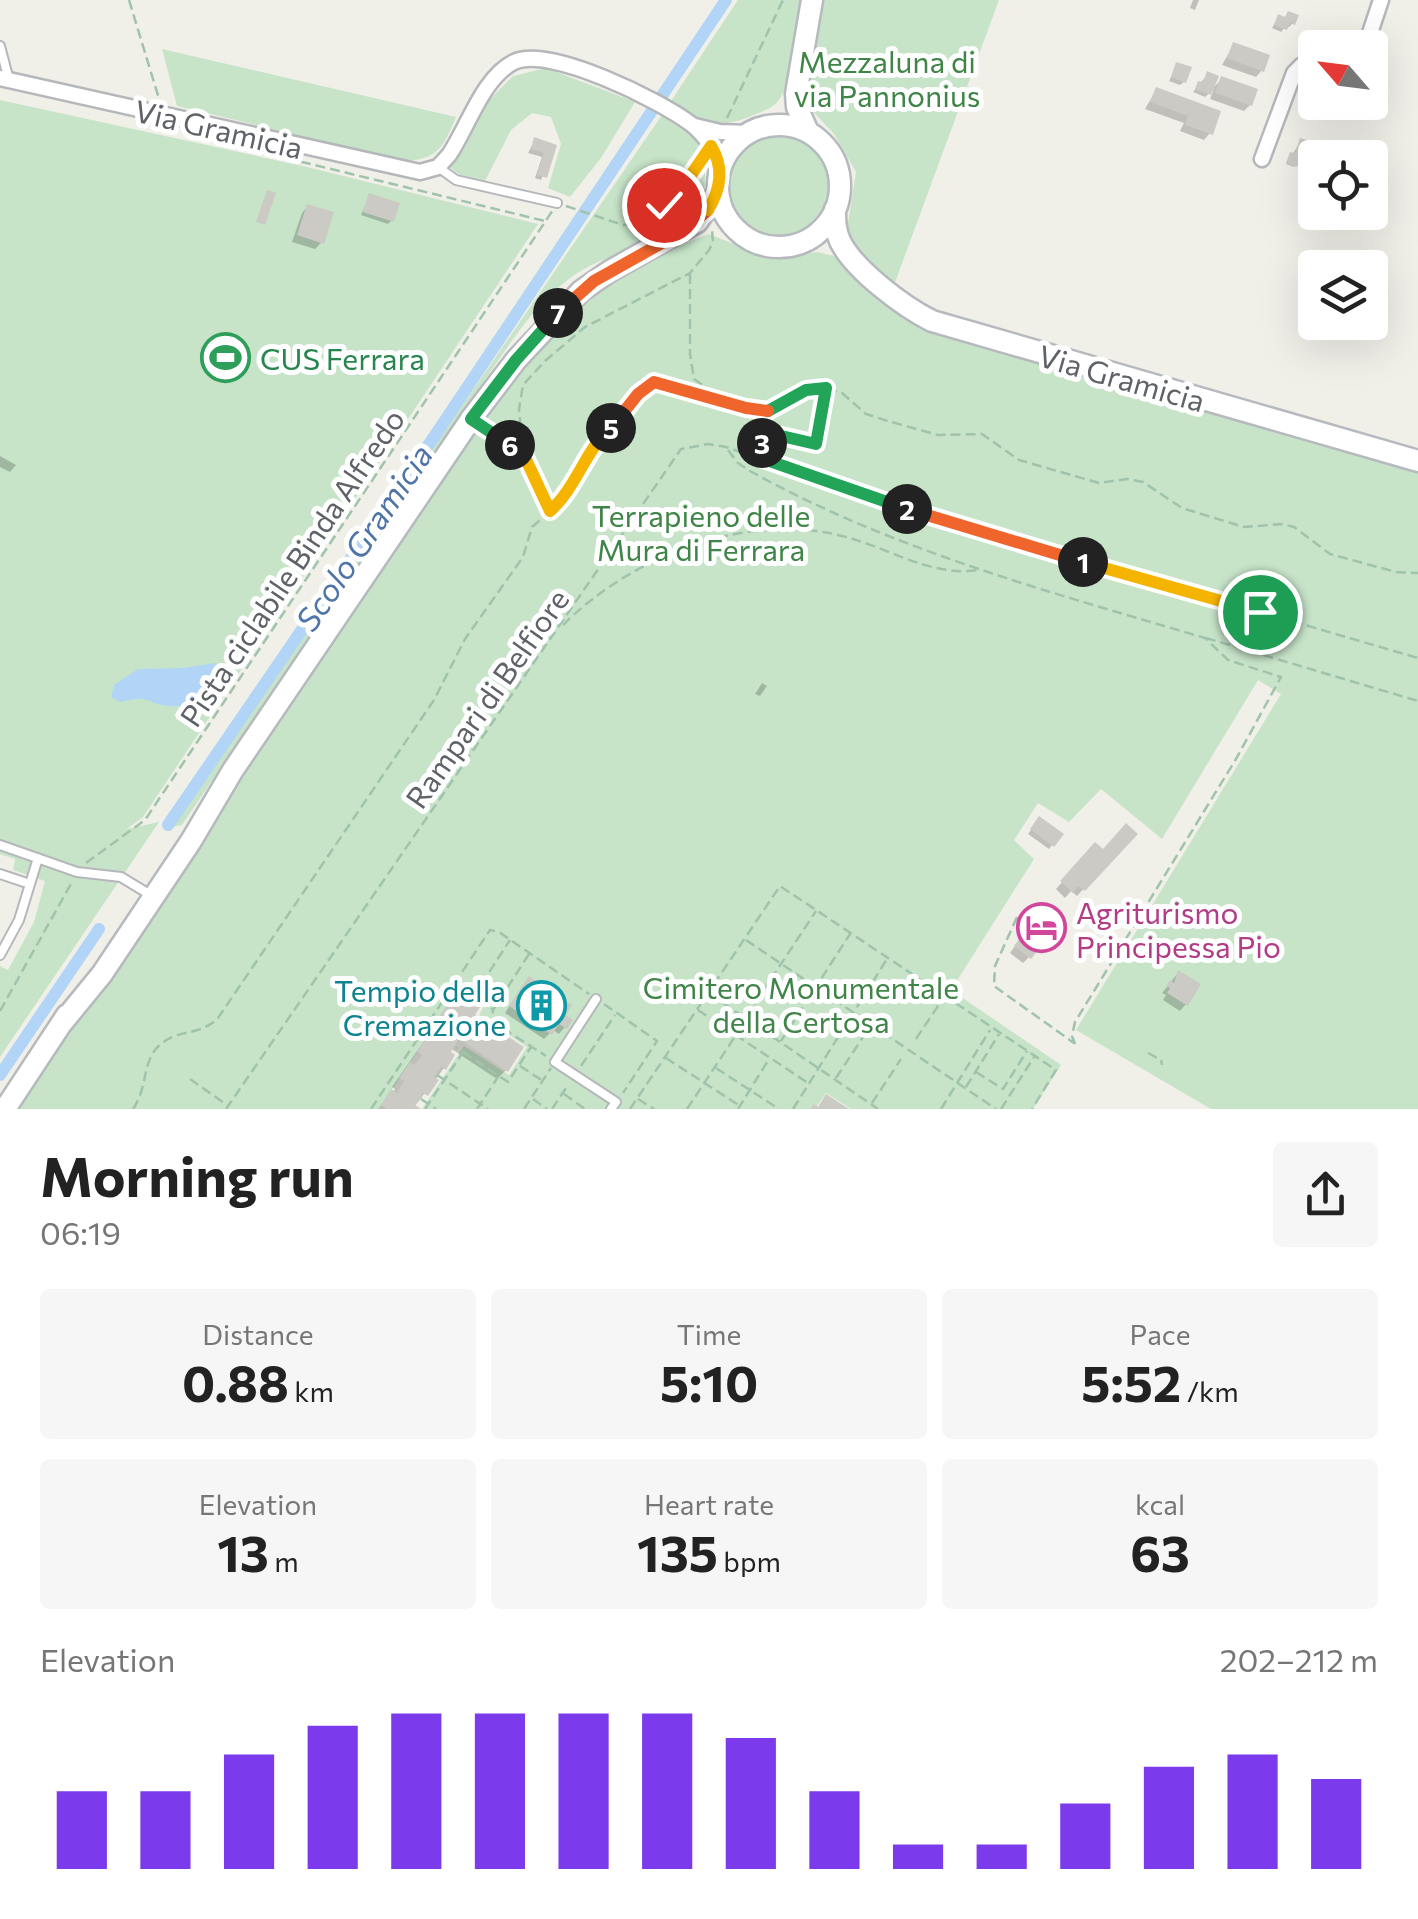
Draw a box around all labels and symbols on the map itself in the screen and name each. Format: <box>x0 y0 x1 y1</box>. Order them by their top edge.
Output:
north arrow <box>1298 30 1388 120</box>
park label: Mezzaluna di via Pannonius <box>794 42 980 113</box>
street label: Via Gramicia <box>131 91 307 165</box>
pin <box>622 163 707 248</box>
pin: 7 <box>533 288 583 338</box>
sports icon: CUS Ferrara <box>199 331 251 383</box>
street label: Via Gramicia <box>1035 336 1209 418</box>
place label: CUS Ferrara <box>260 339 425 376</box>
street label: Pista ciclabile Binda Alfredo <box>171 401 411 733</box>
pin: 5 <box>586 403 636 453</box>
pin: 3 <box>737 418 787 468</box>
pin: 6 <box>485 420 535 470</box>
water label: Scolo Gramicia <box>286 436 440 638</box>
pin: 2 <box>882 484 932 534</box>
park label: Terrapieno delle Mura di Ferrara <box>592 496 810 567</box>
pin: 1 <box>1058 537 1108 587</box>
pin <box>1218 570 1303 655</box>
street label: Rampari di Belfiore <box>397 581 575 815</box>
place label: Agriturismo Principessa Pio <box>1076 893 1281 964</box>
hotel icon: Agriturismo Principessa Pio <box>1015 902 1067 954</box>
park label: Cimitero Monumentale della Certosa <box>643 968 959 1039</box>
place label: Tempio della Cremazione <box>334 971 506 1042</box>
building icon: Tempio della Cremazione <box>515 980 567 1032</box>

